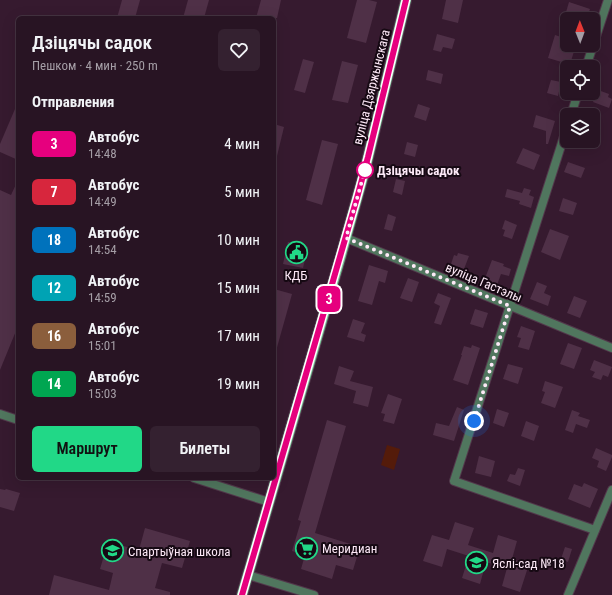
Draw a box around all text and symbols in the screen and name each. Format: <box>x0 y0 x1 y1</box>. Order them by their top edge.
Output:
north arrow <box>560 12 600 52</box>
map controls <box>560 12 600 148</box>
street label: вуліца Дзяржынскага <box>350 28 393 146</box>
button: heart <box>218 29 260 71</box>
text: Дзіцячы садок <box>32 31 152 54</box>
text: Пешком · 4 мин · 250 m <box>32 58 158 73</box>
button: locate <box>560 60 600 100</box>
text: Отправления <box>32 93 114 111</box>
button: layers <box>560 108 600 148</box>
text: Автобус <box>88 128 139 146</box>
text: 4 мин <box>224 135 260 153</box>
text: 3 <box>50 136 58 152</box>
text: 14:48 <box>88 146 117 161</box>
marker: Дзіцячы садок <box>356 161 374 179</box>
place label: Дзіцячы садок <box>377 163 460 178</box>
text: Автобус <box>88 176 139 194</box>
text: 5 мин <box>224 183 260 201</box>
text: 7 <box>50 184 58 200</box>
text: 14:49 <box>88 194 117 209</box>
text: Автобус <box>88 224 139 242</box>
text: 10 мин <box>217 231 260 249</box>
text: 18 <box>47 232 61 248</box>
public building icon: КДБ <box>283 240 309 266</box>
text: 14:54 <box>88 242 117 257</box>
street label: вуліца Гастэлы <box>443 260 524 305</box>
place label: КДБ <box>284 268 308 283</box>
text: Автобус <box>88 272 139 290</box>
text: 15 мин <box>217 279 260 297</box>
text: 12 <box>47 280 61 296</box>
line badge: 3 <box>316 286 342 312</box>
text: 14:59 <box>88 290 117 305</box>
text: 3 <box>325 291 333 307</box>
text: Автобус <box>88 320 139 338</box>
text: 17 мин <box>217 327 260 345</box>
text: 16 <box>47 328 61 344</box>
text: 15:01 <box>88 338 117 353</box>
text: Автобус <box>88 368 139 386</box>
text: 19 мин <box>217 375 260 393</box>
text: 14 <box>47 376 61 392</box>
text: 15:03 <box>88 386 117 401</box>
your location <box>464 411 484 431</box>
button: Маршрут <box>32 426 142 472</box>
button: Билеты <box>150 426 260 472</box>
supermarket icon: Меридиан <box>294 535 320 561</box>
school or university icon: Спартыўная школа <box>99 538 125 564</box>
place label: Меридиан <box>322 541 377 556</box>
place label: Спартыўная школа <box>128 544 231 559</box>
school or university icon: Яслі-сад №18 <box>463 550 489 576</box>
place label: Яслі-сад №18 <box>492 556 565 571</box>

